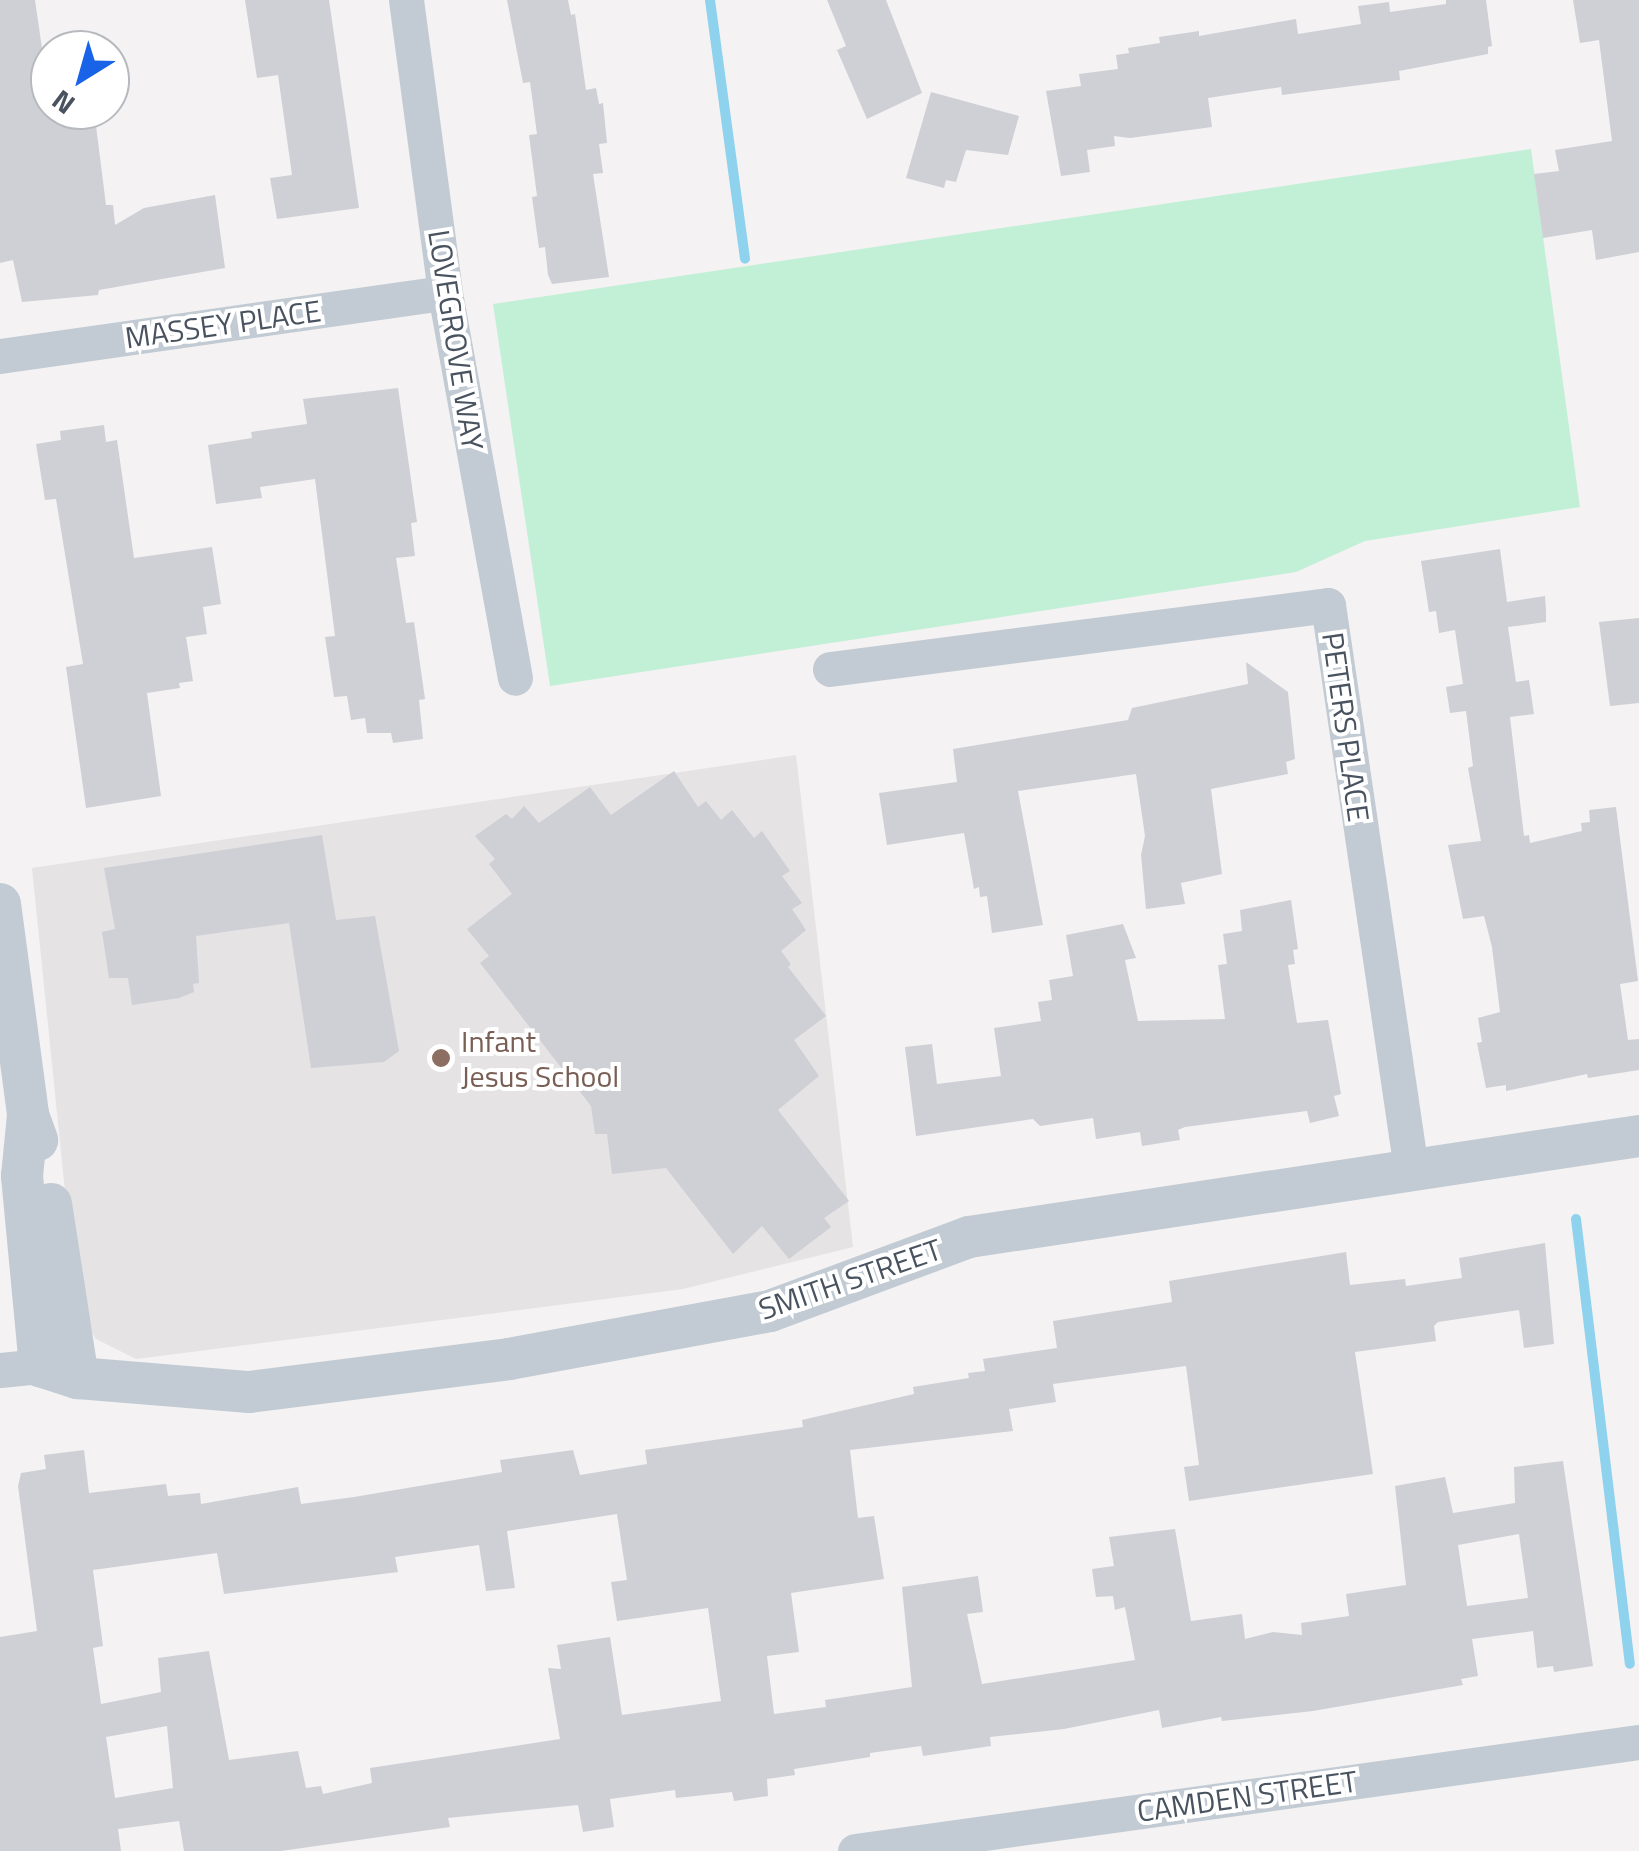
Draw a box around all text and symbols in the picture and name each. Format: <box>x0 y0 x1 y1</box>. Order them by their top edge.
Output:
north arrow <box>30 30 130 130</box>
text: N <box>42 80 84 126</box>
street label: LOVEGROVE WAY <box>421 227 491 453</box>
street label: MASSEY PLACE <box>123 292 323 356</box>
street label: PETERS PLACE <box>1315 630 1377 824</box>
place label: Infant Jesus School <box>461 1023 619 1094</box>
marker: Infant Jesus School <box>430 1047 452 1069</box>
street label: SMITH STREET <box>754 1231 946 1327</box>
street label: CAMDEN STREET <box>1135 1763 1359 1829</box>

